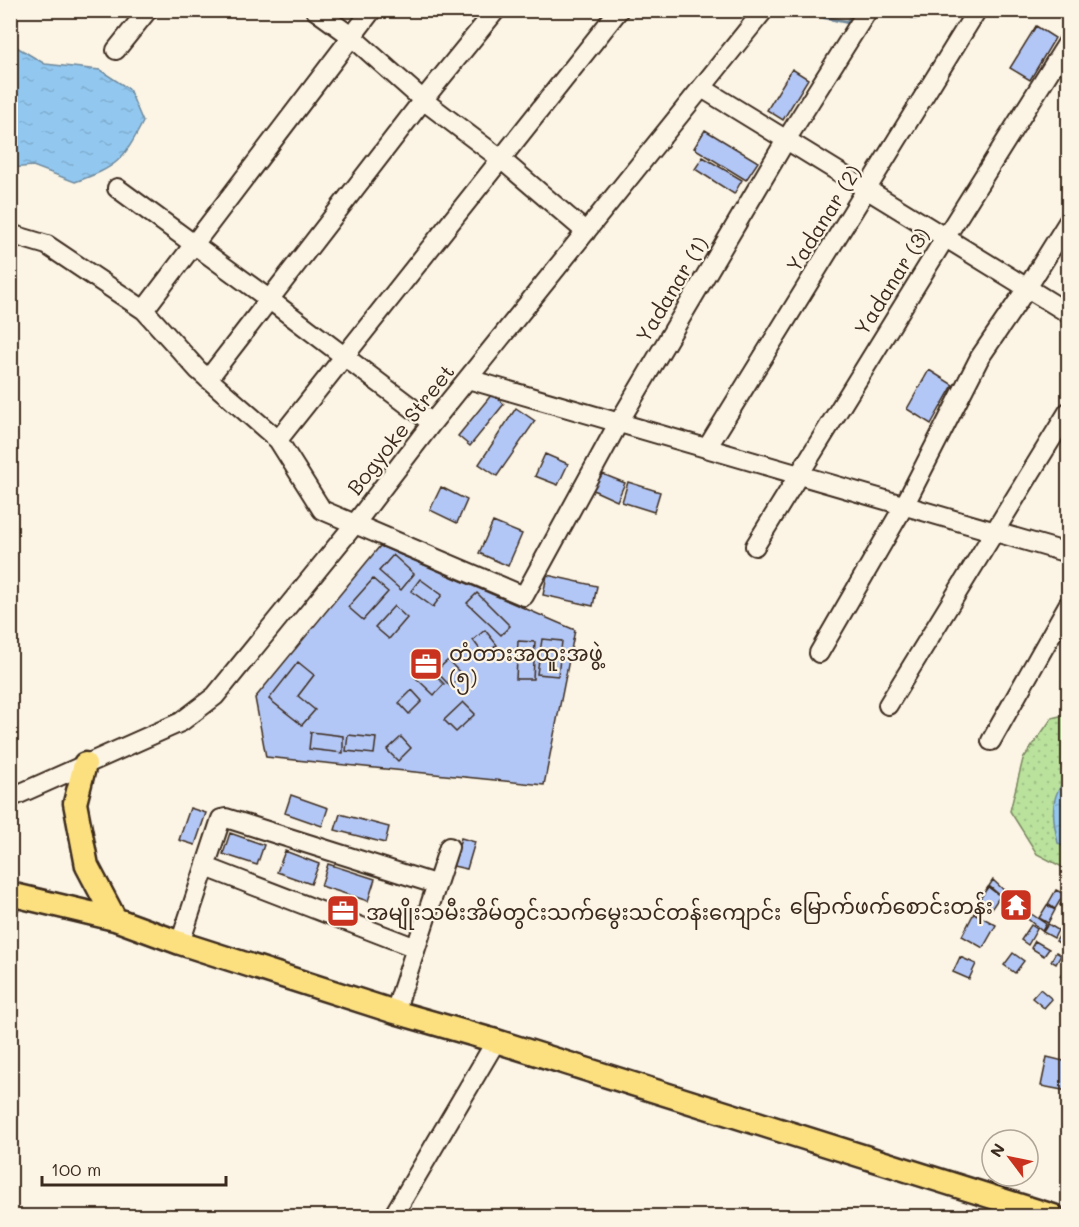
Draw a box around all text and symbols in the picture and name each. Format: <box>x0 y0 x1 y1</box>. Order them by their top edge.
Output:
street label: Yadanar (2) <box>779 159 867 277</box>
street label: Yadanar (3) <box>847 222 935 340</box>
street label: Yadanar (1) <box>629 231 713 347</box>
street label: Bogyoke Street <box>340 358 460 500</box>
place label: တံတားအထူးအဖွဲ့ (၅) <box>449 639 606 695</box>
office icon: တံတားအထူးအဖွဲ့ (၅) <box>408 646 444 682</box>
temple icon: မြောက်ဖက်စောင်းတန်း <box>998 887 1034 923</box>
place label: မြောက်ဖက်စောင်းတန်း <box>790 891 993 924</box>
office icon: အမျိုးသမီးအိမ်တွင်းသက်မွေးသင်တန်းကျောင်း <box>325 893 361 929</box>
place label: အမျိုးသမီးအိမ်တွင်းသက်မွေးသင်တန်းကျောင်း <box>366 897 781 931</box>
north arrow <box>980 1128 1040 1188</box>
text: N <box>985 1139 1009 1161</box>
scale bar <box>42 1149 226 1187</box>
text: 100 m <box>51 1157 101 1181</box>

